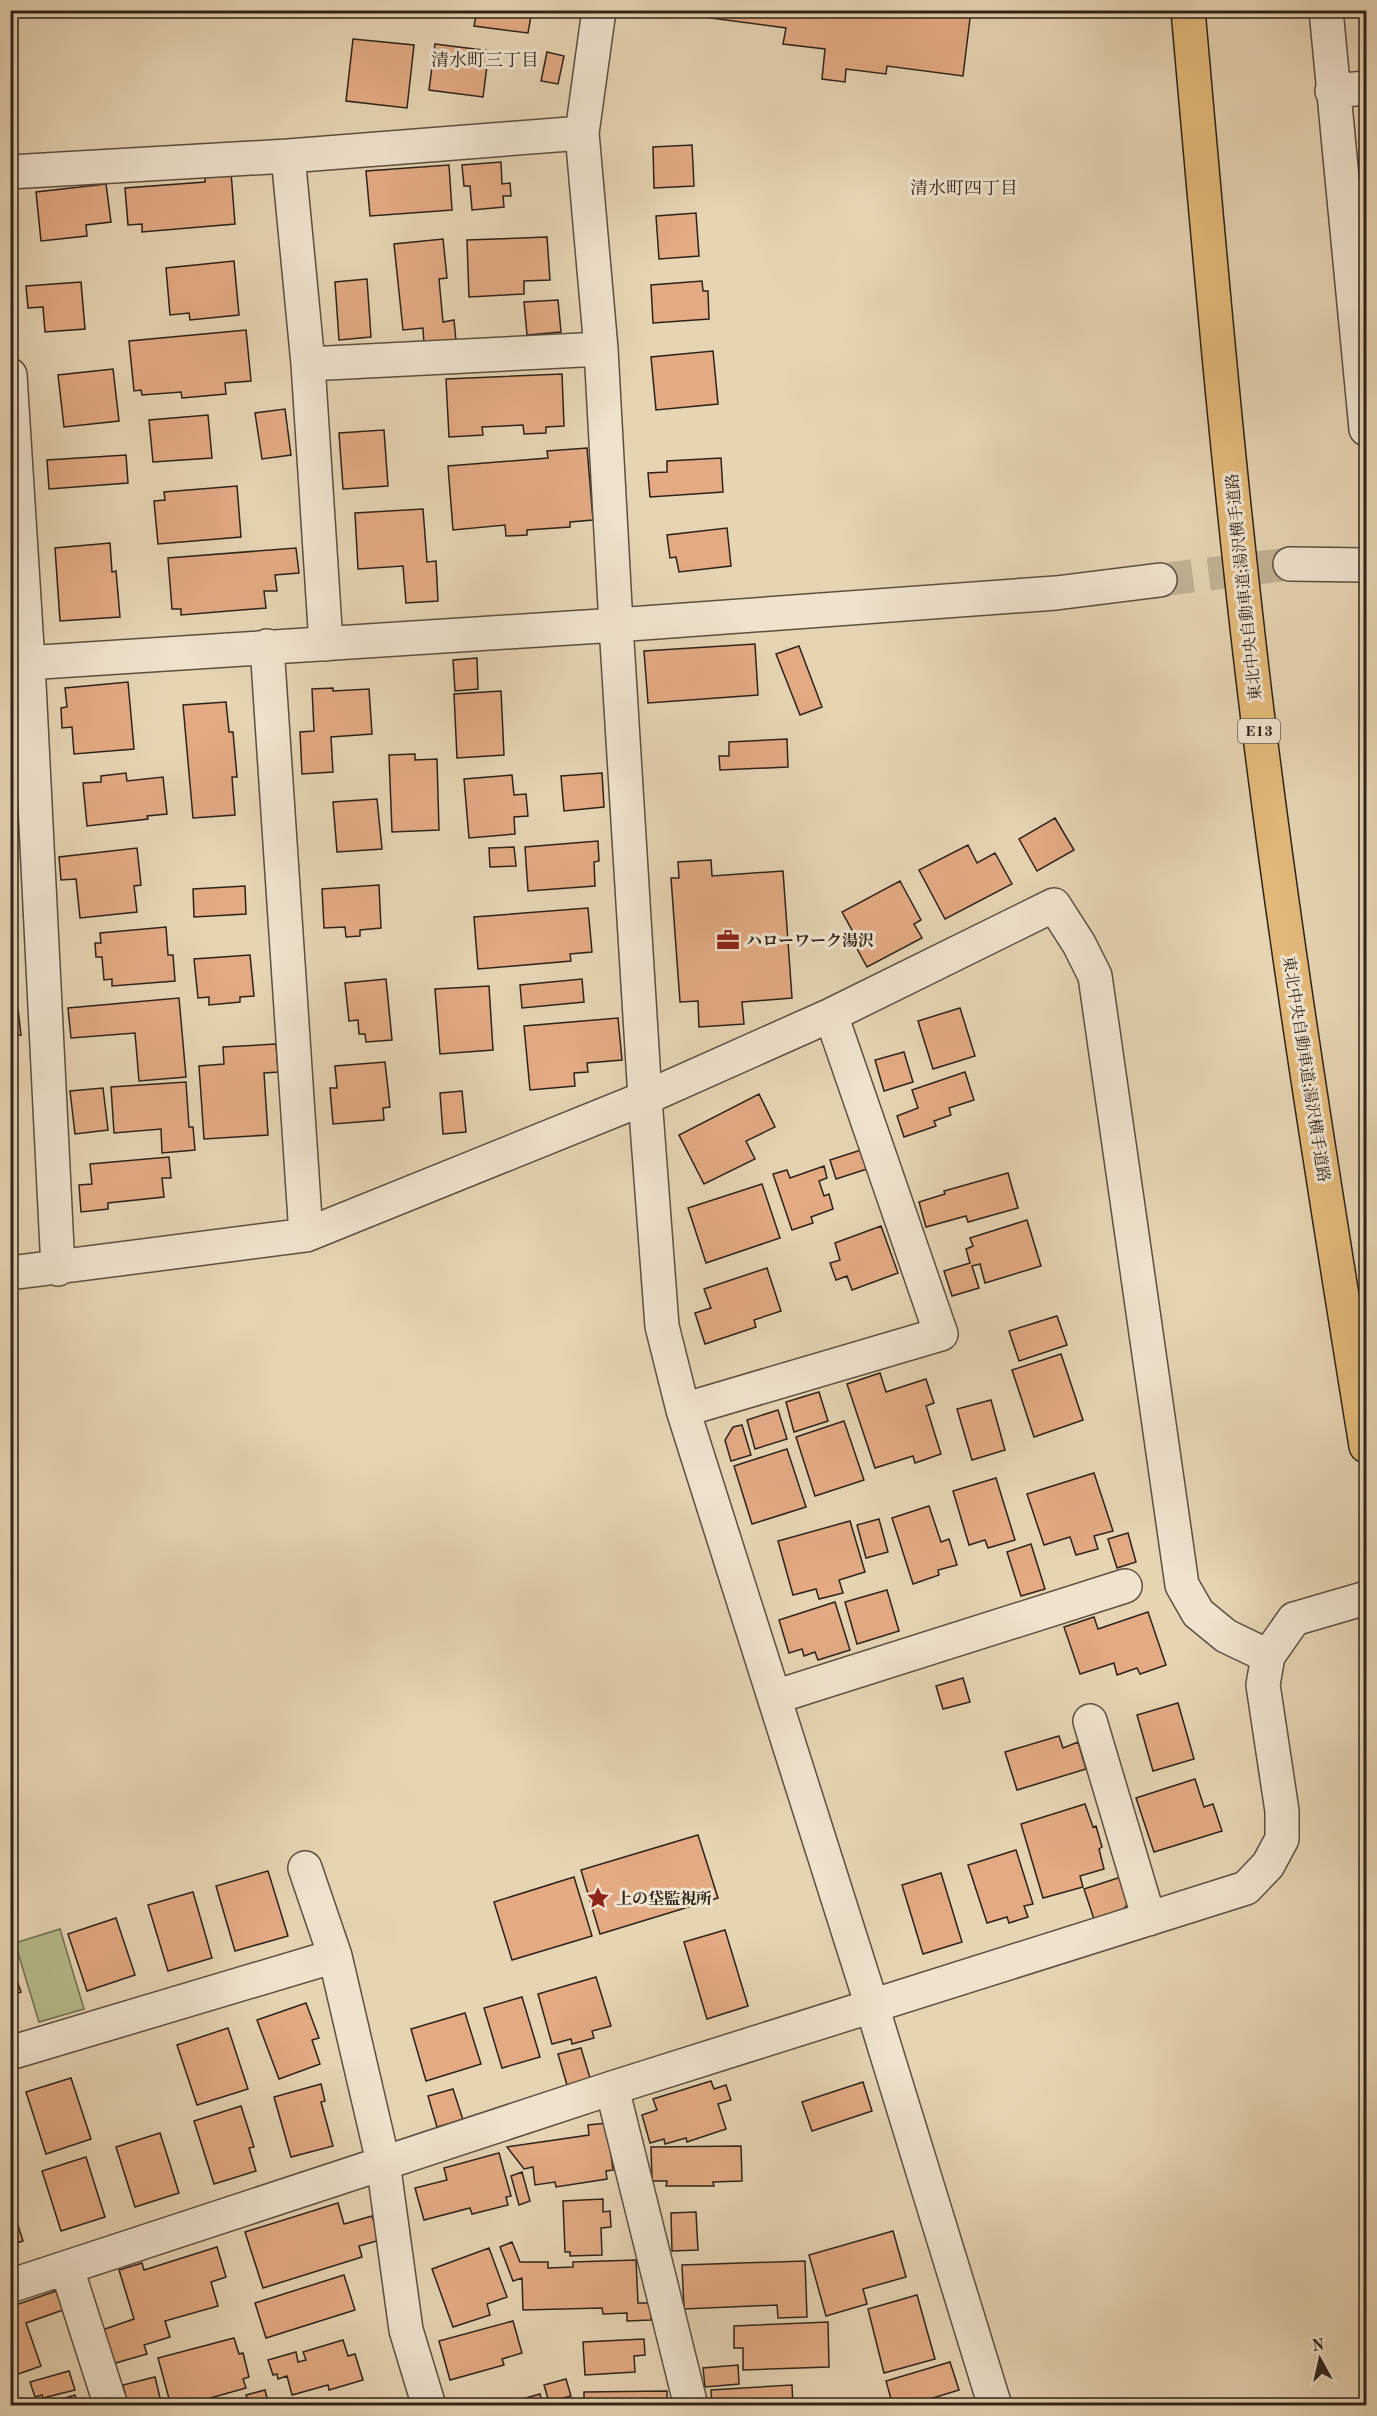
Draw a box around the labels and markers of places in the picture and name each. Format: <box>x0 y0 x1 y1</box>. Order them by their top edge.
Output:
office icon: ハローワーク湯沢 <box>715 927 741 953</box>
place label: ハローワーク湯沢 <box>746 932 874 950</box>
place icon: 上の垈監視所 <box>585 1885 611 1911</box>
place label: 上の垈監視所 <box>616 1890 712 1908</box>

